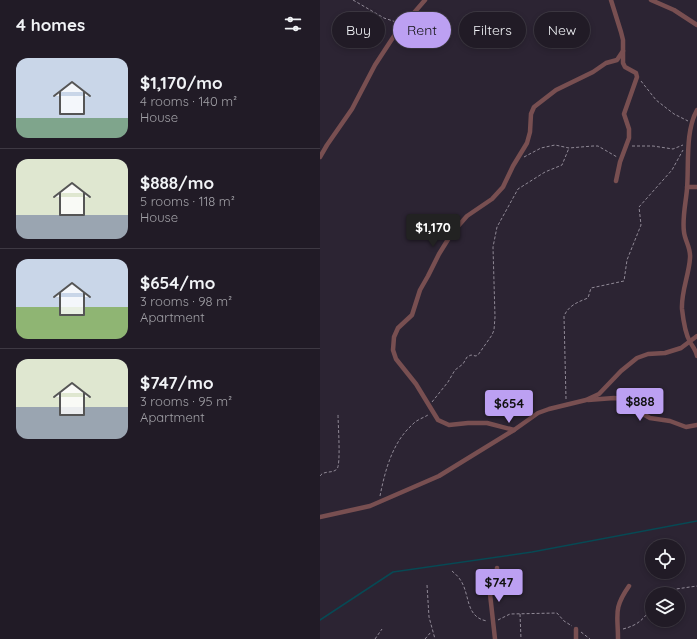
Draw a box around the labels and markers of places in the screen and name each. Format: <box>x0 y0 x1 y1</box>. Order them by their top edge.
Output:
pin: $1,170 <box>400 214 466 248</box>
pin: $888 <box>616 388 664 422</box>
pin: $654 <box>485 390 533 424</box>
pin: $747 <box>475 569 523 603</box>

